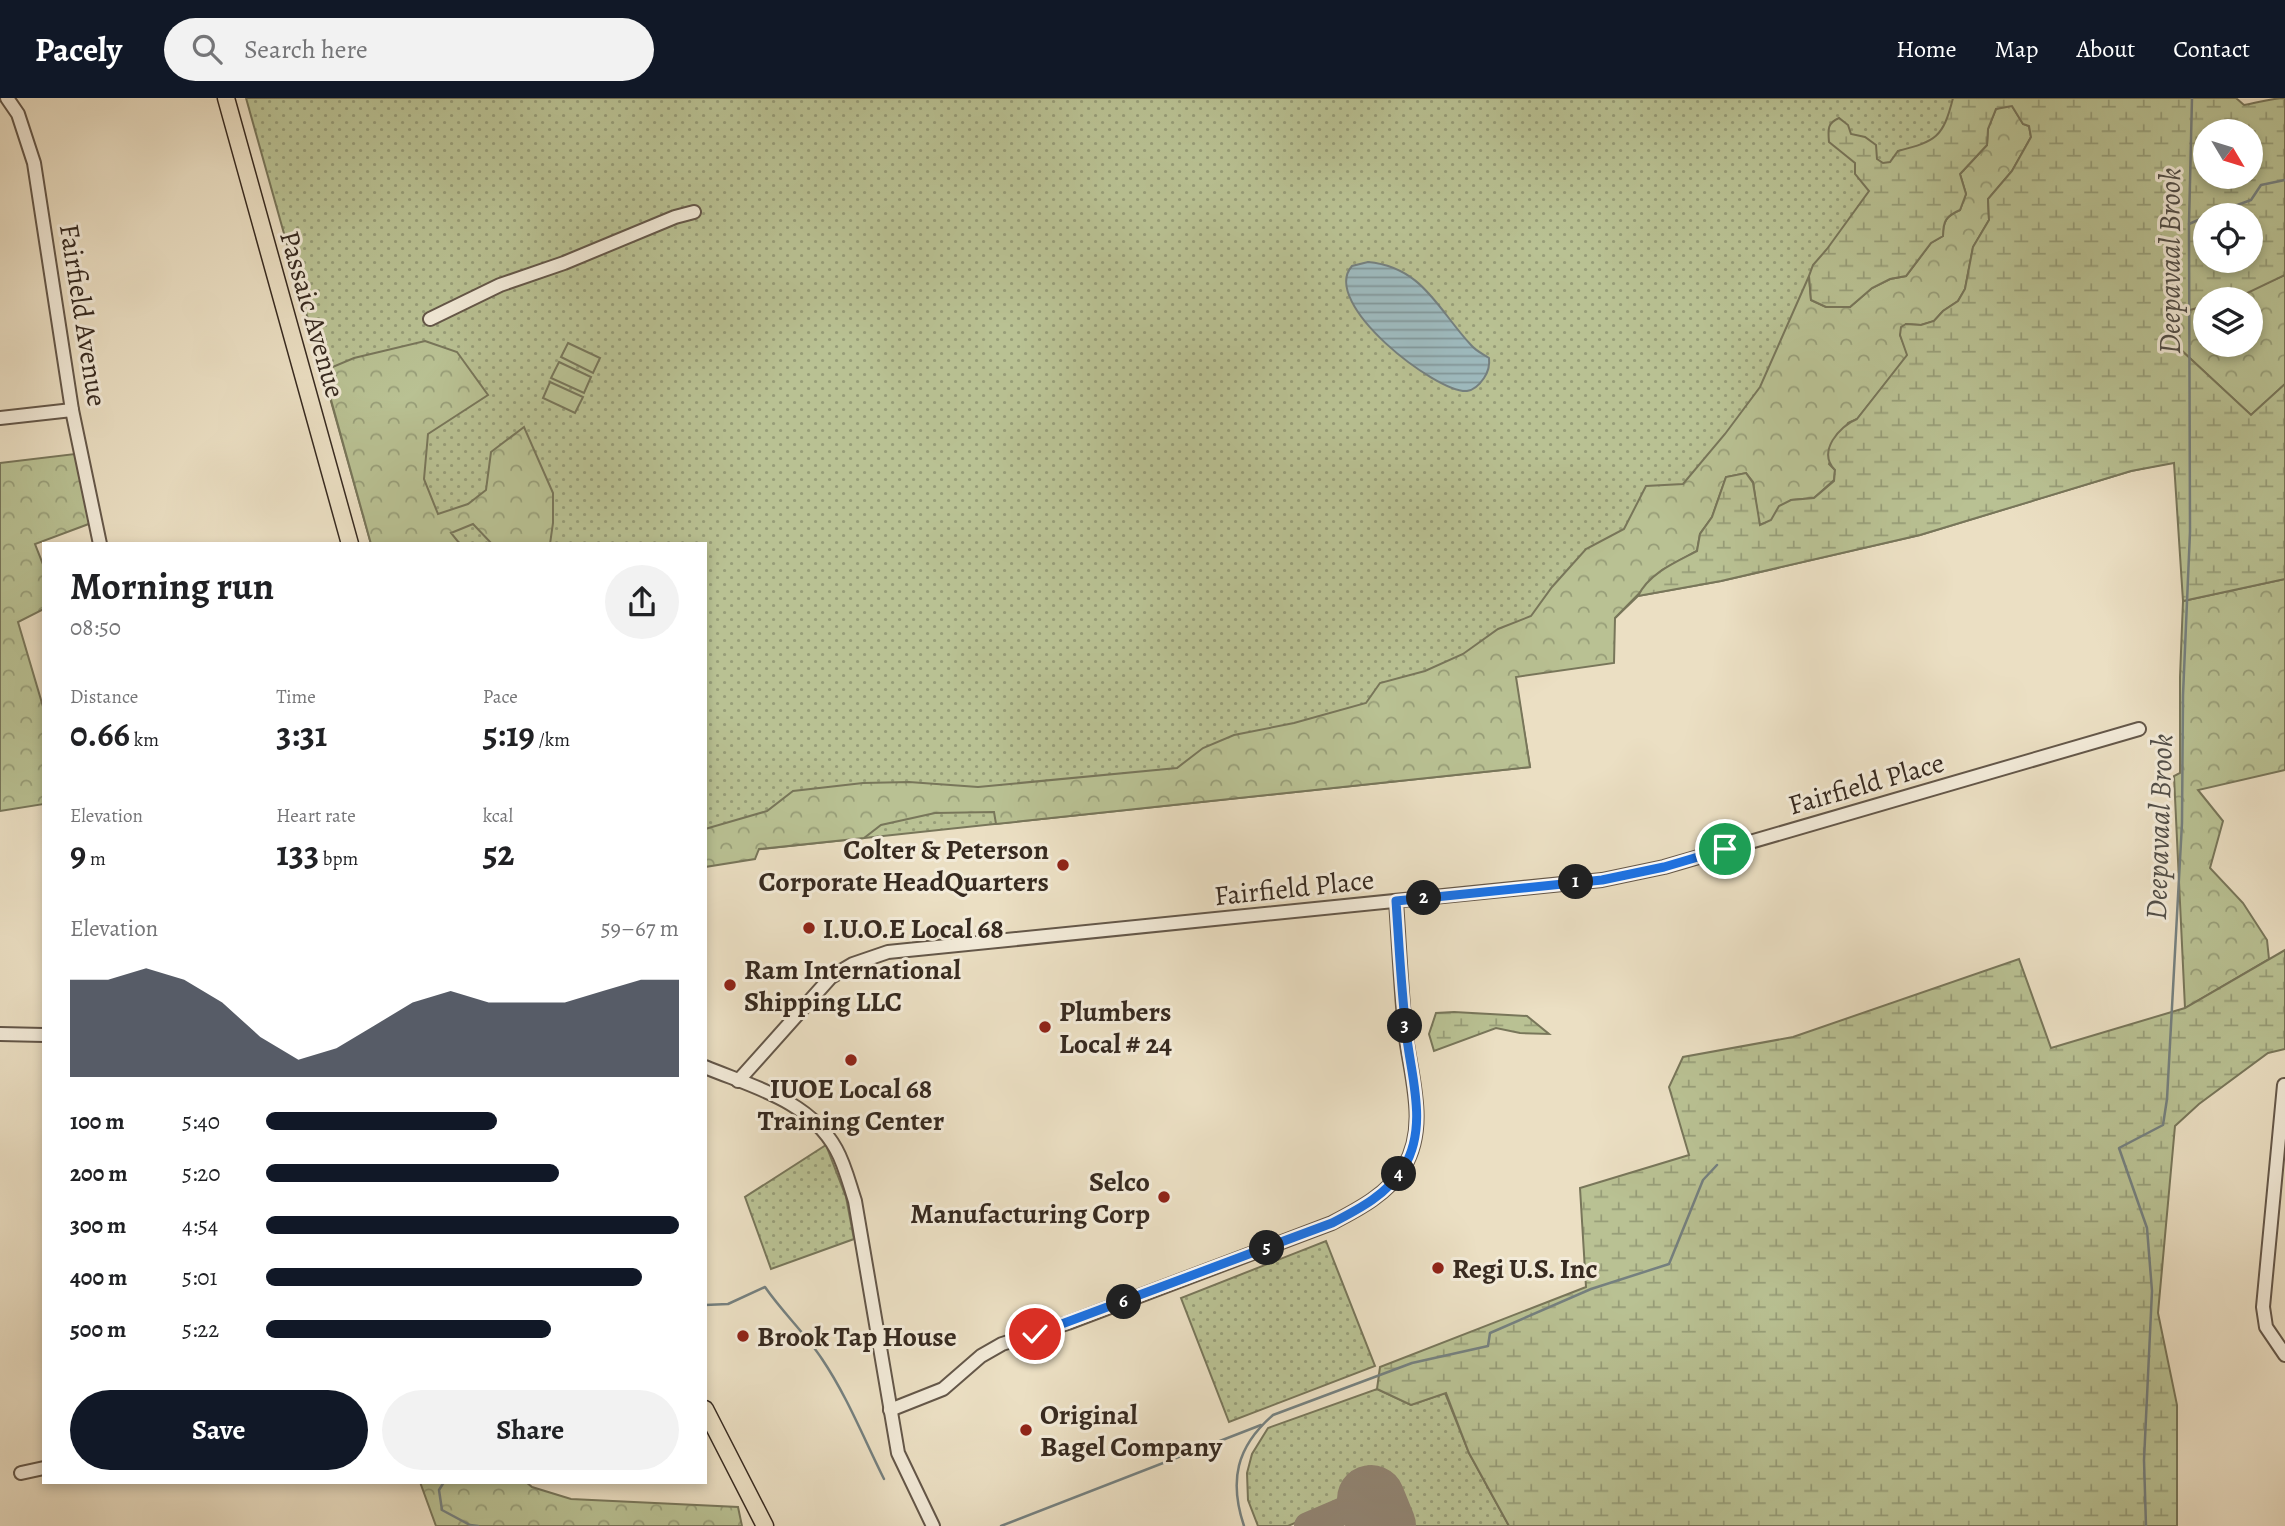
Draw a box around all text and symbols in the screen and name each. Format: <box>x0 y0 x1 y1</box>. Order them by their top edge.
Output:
search box <box>164 18 654 81</box>
text: Pacely <box>35 27 122 72</box>
icon: search <box>188 30 226 68</box>
text: Search here <box>244 32 368 67</box>
text: Home <box>1896 33 1957 65</box>
text: Map <box>1995 33 2039 65</box>
text: About <box>2077 33 2135 65</box>
text: Contact <box>2173 33 2250 65</box>
north arrow <box>2193 119 2263 189</box>
map controls <box>2193 119 2263 357</box>
water label: Deepavaal Brook <box>2150 168 2190 354</box>
button: locate <box>2193 203 2263 273</box>
street label: Fairfield Avenue <box>50 221 116 409</box>
street label: Passaic Avenue <box>270 226 354 402</box>
button: layers <box>2193 287 2263 357</box>
text: Morning run <box>70 560 274 612</box>
button: share <box>605 565 679 639</box>
text: 08:50 <box>70 612 121 643</box>
text: Distance <box>70 684 138 710</box>
text: Time <box>276 684 316 710</box>
text: Pace <box>483 684 518 710</box>
text: 0.66 <box>70 710 130 758</box>
text: 3:31 <box>276 710 327 758</box>
text: 5:19 <box>483 710 535 758</box>
text: km <box>130 727 159 753</box>
text: /km <box>535 727 570 753</box>
water label: Deepavaal Brook <box>2136 733 2182 921</box>
street label: Fairfield Place <box>1784 744 1949 824</box>
text: Elevation <box>70 803 143 829</box>
text: Heart rate <box>276 803 356 829</box>
text: kcal <box>483 803 513 829</box>
pin <box>1695 819 1755 879</box>
text: 9 <box>70 829 86 877</box>
text: 133 <box>276 829 319 877</box>
text: 52 <box>483 829 515 877</box>
icon: arrive <box>1706 830 1744 868</box>
place label: Colter & Peterson Corporate HeadQuarters <box>759 831 1049 901</box>
text: m <box>86 846 106 872</box>
text: bpm <box>319 846 358 872</box>
marker: Colter & Peterson Corporate HeadQuarters <box>1055 857 1071 873</box>
street label: Fairfield Place <box>1212 861 1376 915</box>
pin: 1 <box>1558 864 1594 900</box>
text: 1 <box>1572 868 1579 894</box>
pin: 2 <box>1406 880 1442 916</box>
text: 2 <box>1419 884 1428 910</box>
place label: I.U.O.E Local 68 <box>823 910 1004 948</box>
text: Elevation <box>70 913 158 944</box>
text: 59–67 m <box>601 913 679 944</box>
marker: I.U.O.E Local 68 <box>801 920 817 936</box>
place label: Ram International Shipping LLC <box>744 951 961 1021</box>
marker: Ram International Shipping LLC <box>722 977 738 993</box>
place label: Plumbers Local # 24 <box>1059 993 1172 1063</box>
pin: 3 <box>1388 1009 1422 1044</box>
text: 3 <box>1400 1012 1409 1038</box>
marker: Plumbers Local # 24 <box>1037 1019 1053 1035</box>
marker: IUOE Local 68 Training Center <box>843 1052 859 1068</box>
place label: IUOE Local 68 Training Center <box>758 1070 945 1140</box>
text: 100 m <box>70 1106 125 1137</box>
text: 5:40 <box>182 1106 220 1137</box>
pin: 4 <box>1382 1156 1416 1192</box>
text: 200 m <box>70 1158 128 1189</box>
text: 5:20 <box>182 1158 221 1189</box>
text: 4 <box>1394 1160 1403 1186</box>
place label: Selco Manufacturing Corp <box>910 1163 1150 1233</box>
marker: Selco Manufacturing Corp <box>1156 1189 1172 1205</box>
text: 300 m <box>70 1210 126 1241</box>
text: 4:54 <box>182 1210 218 1241</box>
pin: 5 <box>1250 1230 1284 1266</box>
text: 5 <box>1262 1234 1271 1260</box>
place label: Regi U.S. Inc <box>1452 1250 1598 1288</box>
marker: Regi U.S. Inc <box>1430 1260 1446 1276</box>
text: 400 m <box>70 1262 127 1293</box>
text: 5:01 <box>182 1262 218 1293</box>
pin: 6 <box>1106 1284 1142 1320</box>
text: 6 <box>1119 1288 1128 1314</box>
pin <box>1005 1304 1065 1364</box>
text: 500 m <box>70 1314 126 1345</box>
text: 5:22 <box>182 1314 219 1345</box>
icon: check <box>1016 1315 1054 1353</box>
place label: Brook Tap House <box>757 1318 957 1356</box>
marker: Brook Tap House <box>735 1328 751 1344</box>
button: Save <box>70 1390 368 1470</box>
button: Share <box>382 1390 679 1470</box>
place label: Original Bagel Company <box>1040 1396 1223 1466</box>
marker: Original Bagel Company <box>1018 1422 1034 1438</box>

